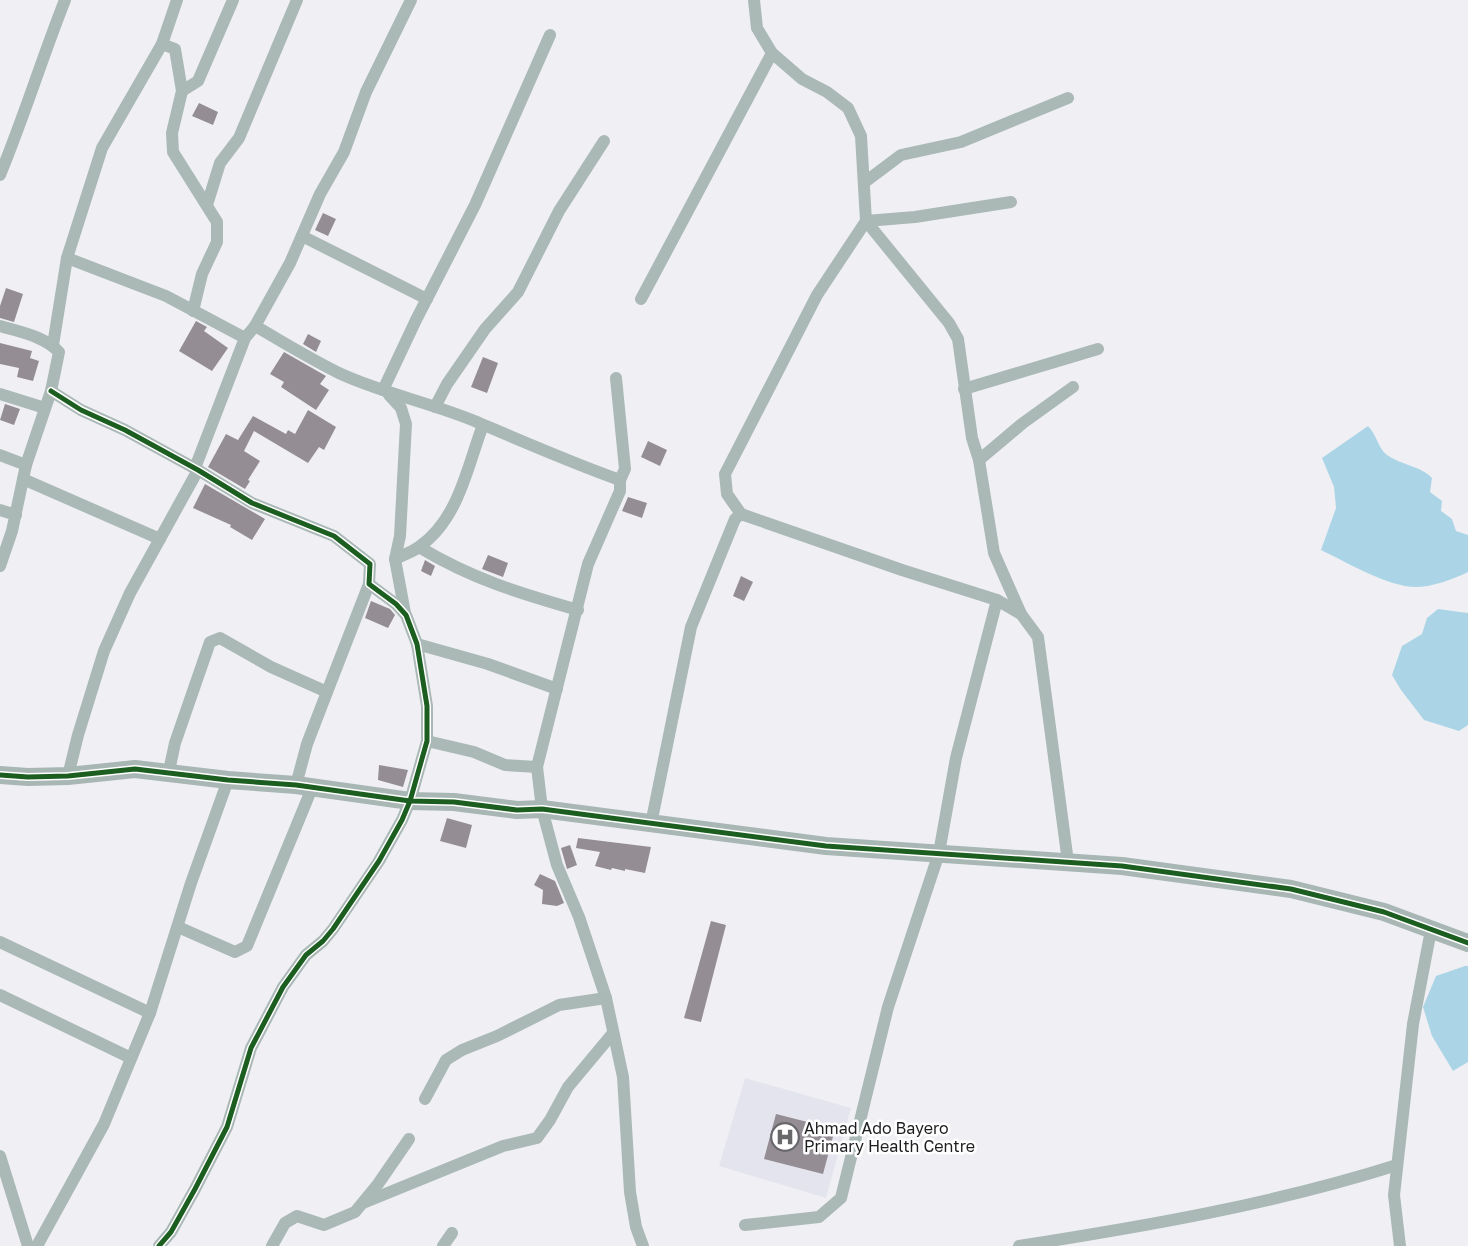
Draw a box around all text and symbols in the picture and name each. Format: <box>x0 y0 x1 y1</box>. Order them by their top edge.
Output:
place label: Ahmad Ado Bayero Primary Health Centre <box>804 1118 975 1156</box>
hospital icon: Ahmad Ado Bayero Primary Health Centre <box>770 1122 800 1152</box>

